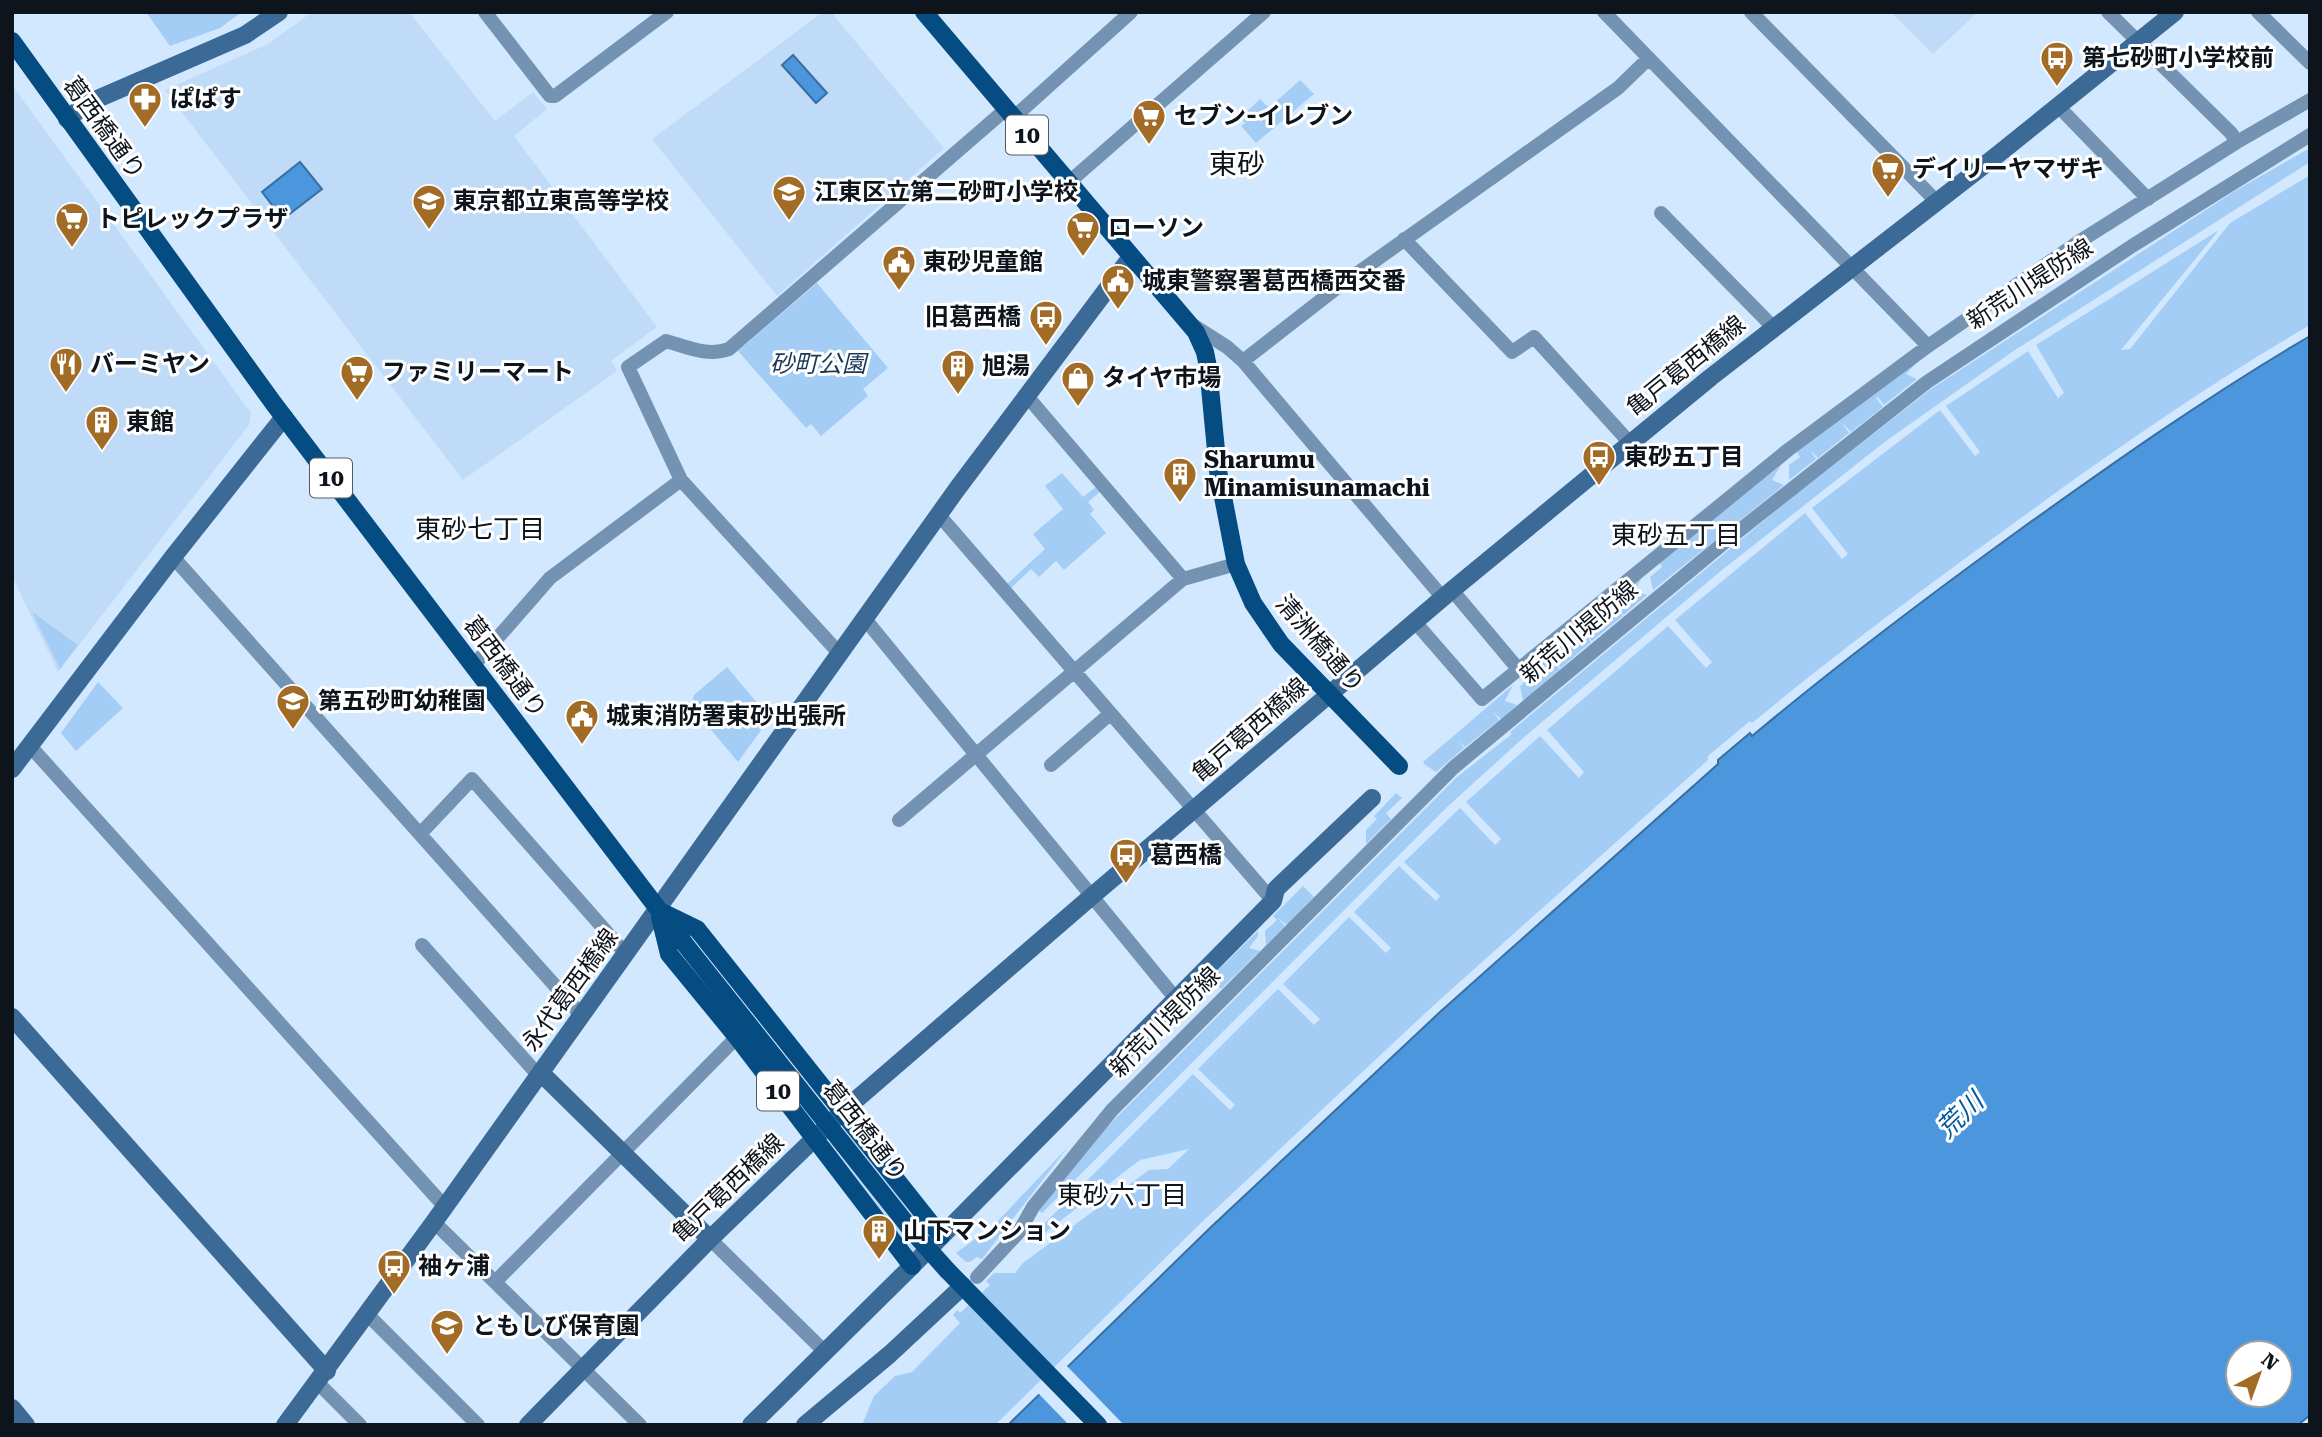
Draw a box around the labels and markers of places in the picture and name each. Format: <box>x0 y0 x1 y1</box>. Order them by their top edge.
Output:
bus stop icon: 第七砂町小学校前 <box>2038 39 2076 88</box>
place label: 第七砂町小学校前 <box>2082 44 2274 72</box>
pharmacy icon: ぱぱす <box>126 80 164 129</box>
place label: ぱぱす <box>170 85 242 113</box>
supermarket icon: セブン-イレブン <box>1130 97 1168 146</box>
place label: セブン-イレブン <box>1174 102 1353 130</box>
supermarket icon: デイリーヤマザキ <box>1869 150 1907 199</box>
place label: デイリーヤマザキ <box>1912 155 2104 183</box>
school or university icon: 江東区立第二砂町小学校 <box>770 173 808 222</box>
place label: 江東区立第二砂町小学校 <box>814 178 1078 206</box>
school or university icon: 東京都立東高等学校 <box>410 182 448 231</box>
place label: 東京都立東高等学校 <box>453 187 669 215</box>
supermarket icon: トピレックプラザ <box>53 200 91 249</box>
place label: トピレックプラザ <box>96 205 288 233</box>
supermarket icon: ローソン <box>1064 209 1102 258</box>
place label: ローソン <box>1108 214 1204 242</box>
public building icon: 東砂児童館 <box>880 243 918 292</box>
place label: 東砂児童館 <box>923 248 1043 276</box>
public building icon: 城東警察署葛西橋西交番 <box>1099 262 1137 311</box>
place label: 城東警察署葛西橋西交番 <box>1142 267 1406 295</box>
bus stop icon: 旧葛西橋 <box>1027 298 1065 347</box>
place label: 旧葛西橋 <box>925 303 1021 331</box>
restaurant icon: バーミヤン <box>47 345 85 394</box>
building icon: 旭湯 <box>939 347 977 396</box>
place label: バーミヤン <box>90 350 210 378</box>
place label: 旭湯 <box>982 352 1030 380</box>
supermarket icon: ファミリーマート <box>338 353 376 402</box>
place label: ファミリーマート <box>382 358 574 386</box>
shop icon: タイヤ市場 <box>1059 359 1097 408</box>
place label: タイヤ市場 <box>1102 364 1221 392</box>
building icon: 東館 <box>83 403 121 452</box>
place label: 東館 <box>126 408 174 436</box>
bus stop icon: 東砂五丁目 <box>1580 438 1618 487</box>
place label: 東砂五丁目 <box>1624 443 1744 471</box>
place label: Sharumu Minamisunamachi <box>1204 446 1430 502</box>
building icon: Sharumu Minamisunamachi <box>1161 455 1199 504</box>
school or university icon: 第五砂町幼稚園 <box>274 682 312 731</box>
place label: 第五砂町幼稚園 <box>318 687 486 715</box>
public building icon: 城東消防署東砂出張所 <box>563 697 601 746</box>
place label: 城東消防署東砂出張所 <box>606 702 846 730</box>
bus stop icon: 葛西橋 <box>1107 836 1145 885</box>
place label: 葛西橋 <box>1150 841 1222 869</box>
building icon: 山下マンション <box>860 1212 898 1261</box>
place label: 山下マンション <box>903 1217 1071 1245</box>
bus stop icon: 袖ヶ浦 <box>375 1247 413 1296</box>
place label: 袖ヶ浦 <box>418 1252 490 1280</box>
school or university icon: ともしび保育園 <box>428 1307 466 1356</box>
place label: ともしび保育園 <box>472 1312 640 1340</box>

